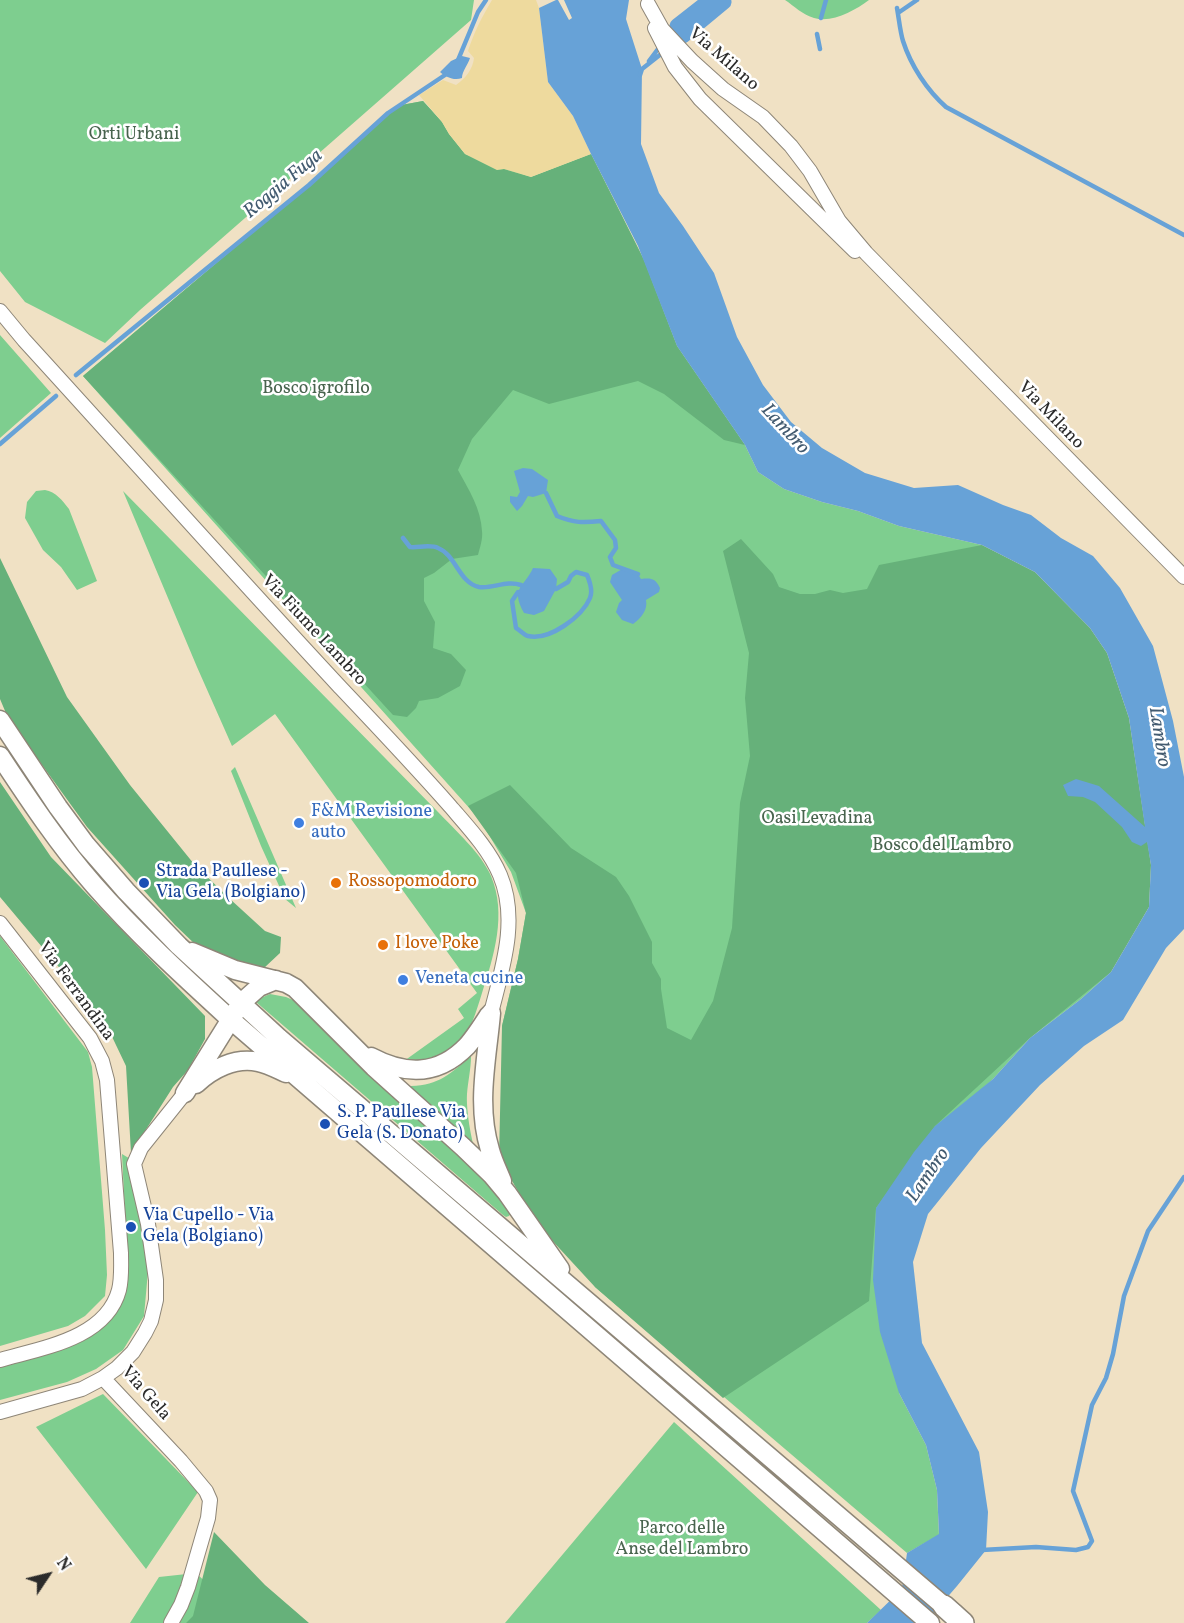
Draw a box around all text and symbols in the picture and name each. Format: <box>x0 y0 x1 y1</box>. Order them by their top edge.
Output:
street label: Via Milano <box>683 24 763 96</box>
park label: Orti Urbani <box>89 125 179 147</box>
water label: Roggia Fuga <box>239 145 329 225</box>
street label: Via Milano <box>1012 377 1088 455</box>
park label: Bosco igrofilo <box>262 379 370 401</box>
water label: Lambro <box>755 400 813 460</box>
street label: Via Fiume Lambro <box>256 571 370 691</box>
water label: Lambro <box>1141 705 1175 769</box>
place label: F&M Revisione auto <box>311 802 432 844</box>
park label: Oasi Levadina <box>761 809 873 831</box>
marker: F&M Revisione auto <box>292 816 306 830</box>
park label: Bosco del Lambro <box>872 836 1012 858</box>
place label: Strada Paullese - Via Gela (Bolgiano) <box>156 862 305 904</box>
place label: Rossopomodoro <box>348 872 477 894</box>
marker: Strada Paullese - Via Gela (Bolgiano) <box>137 876 151 890</box>
marker: Rossopomodoro <box>329 876 343 890</box>
place label: I love Poke <box>395 934 479 956</box>
street label: Via Ferrandina <box>32 938 118 1046</box>
marker: I love Poke <box>376 938 390 952</box>
place label: Veneta cucine <box>415 969 523 991</box>
marker: Veneta cucine <box>396 973 410 987</box>
place label: S. P. Paullese Via Gela (S. Donato) <box>337 1103 466 1146</box>
marker: S. P. Paullese Via Gela (S. Donato) <box>318 1117 332 1131</box>
water label: Lambro <box>902 1144 956 1208</box>
place label: Via Cupello - Via Gela (Bolgiano) <box>143 1206 274 1248</box>
marker: Via Cupello - Via Gela (Bolgiano) <box>124 1220 138 1234</box>
street label: Via Gela <box>115 1362 175 1426</box>
park label: Parco delle Anse del Lambro <box>616 1519 748 1562</box>
north arrow <box>18 1545 78 1605</box>
text: N <box>50 1554 75 1576</box>

